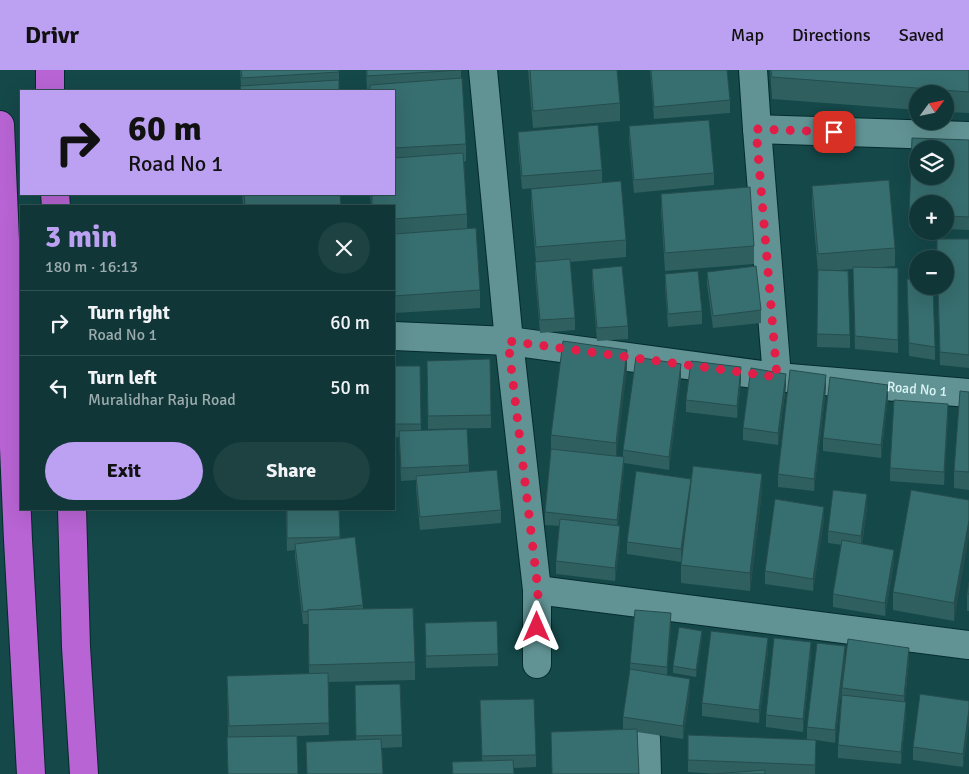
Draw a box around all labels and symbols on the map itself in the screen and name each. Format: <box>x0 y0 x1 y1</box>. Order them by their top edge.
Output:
north arrow <box>909 85 954 130</box>
pin <box>813 111 855 153</box>
street label: Road No 1 <box>886 378 948 400</box>
position arrow <box>510 600 562 652</box>

